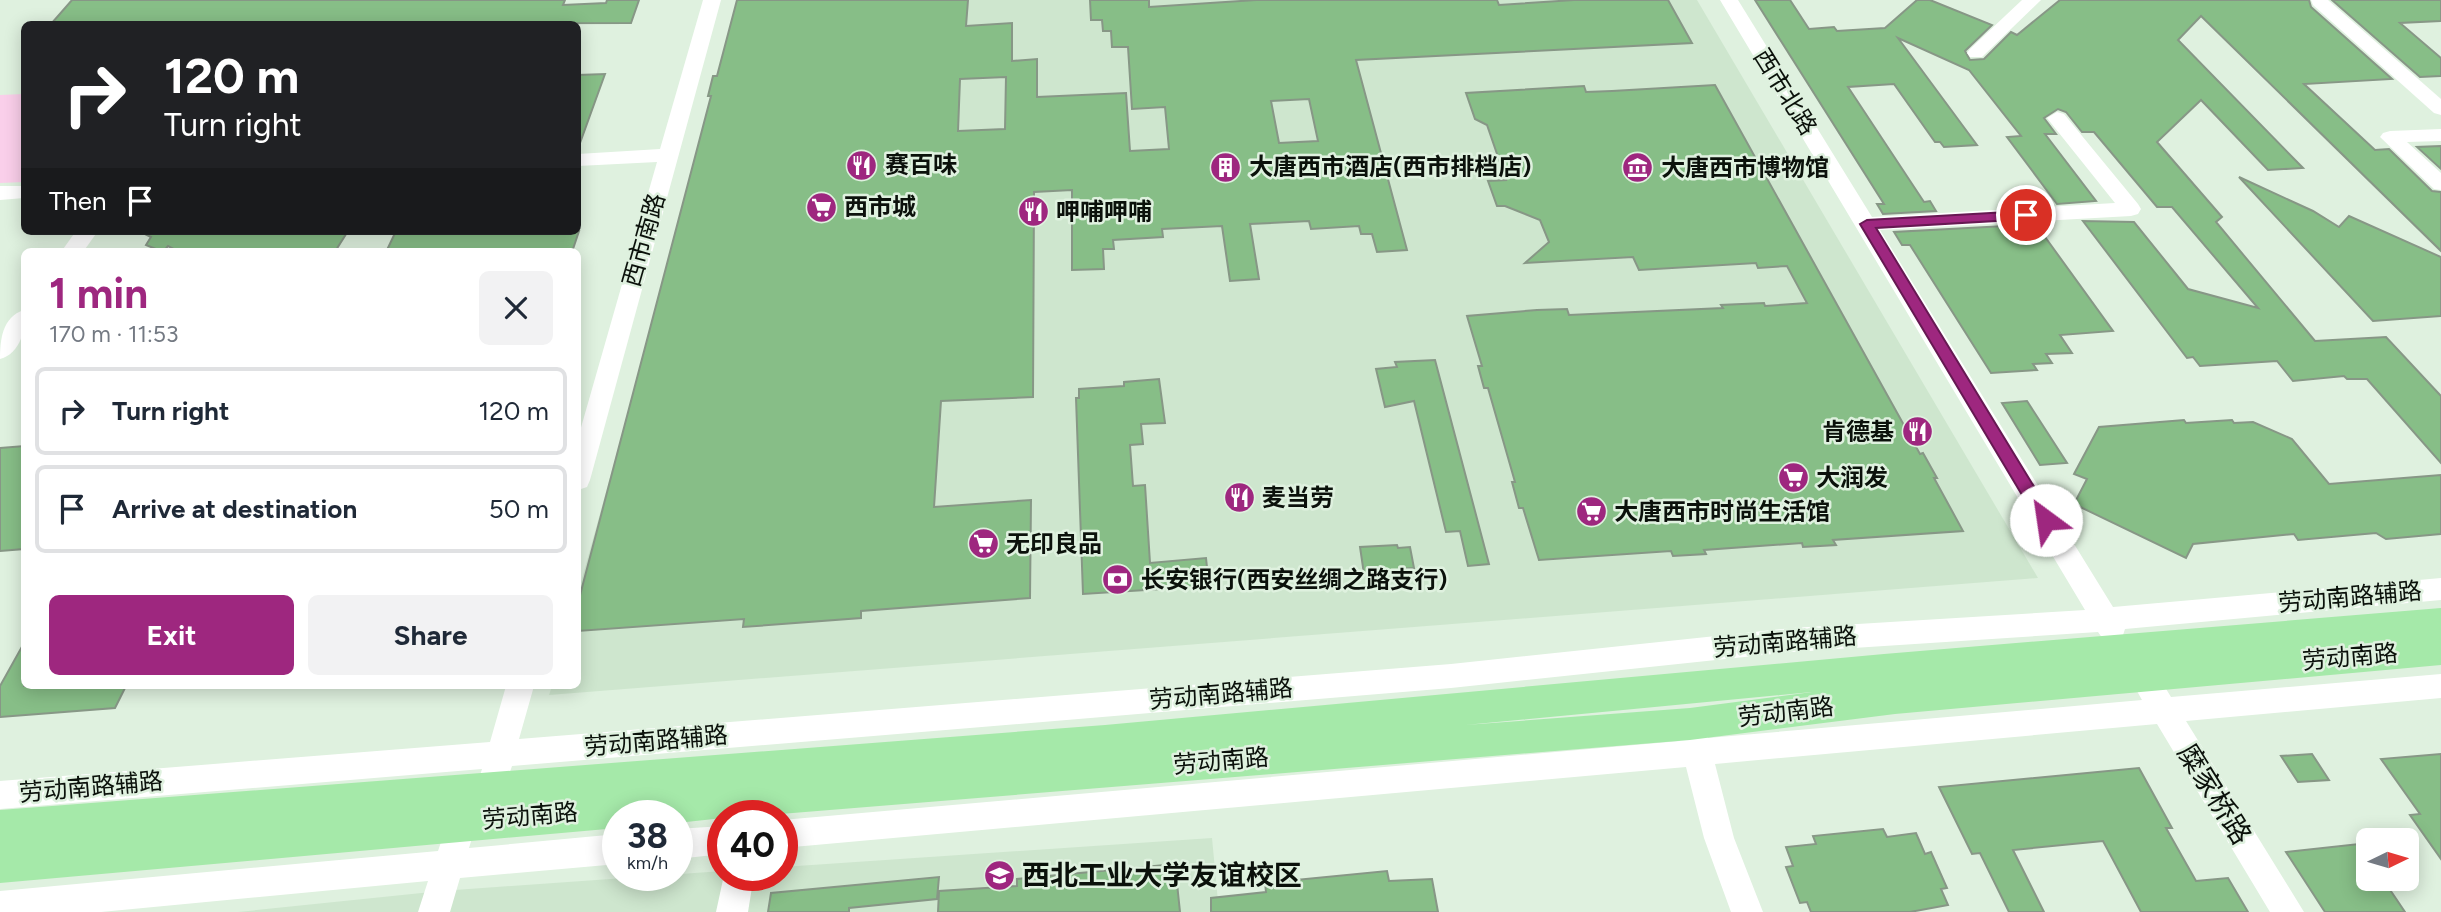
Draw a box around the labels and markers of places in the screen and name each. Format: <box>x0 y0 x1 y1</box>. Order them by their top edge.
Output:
restaurant icon: 赛百味 <box>845 148 879 182</box>
place label: 赛百味 <box>885 150 957 179</box>
building icon: 大唐西市酒店(西市排档店) <box>1209 150 1243 184</box>
museum icon: 大唐西市博物馆 <box>1621 151 1655 185</box>
place label: 大唐西市酒店(西市排档店) <box>1249 152 1531 181</box>
place label: 大唐西市博物馆 <box>1661 153 1829 182</box>
pin <box>1996 185 2056 245</box>
supermarket icon: 西市城 <box>804 190 838 224</box>
place label: 西市城 <box>844 192 916 221</box>
restaurant icon: 呷哺呷哺 <box>1016 195 1050 229</box>
place label: 呷哺呷哺 <box>1056 197 1152 226</box>
restaurant icon: 肯德基 <box>1900 415 1934 449</box>
place label: 肯德基 <box>1822 417 1894 446</box>
supermarket icon: 大润发 <box>1776 461 1810 495</box>
place label: 大润发 <box>1816 463 1888 492</box>
restaurant icon: 麦当劳 <box>1222 481 1256 515</box>
place label: 麦当劳 <box>1262 483 1334 512</box>
supermarket icon: 大唐西市时尚生活馆 <box>1574 495 1608 529</box>
place label: 大唐西市时尚生活馆 <box>1614 497 1830 526</box>
supermarket icon: 无印良品 <box>966 527 1000 561</box>
place label: 无印良品 <box>1006 529 1102 558</box>
bank icon: 长安银行(西安丝绸之路支行) <box>1101 563 1135 597</box>
place label: 长安银行(西安丝绸之路支行) <box>1141 565 1447 594</box>
school or university icon: 西北工业大学友谊校区 <box>982 858 1016 892</box>
place label: 西北工业大学友谊校区 <box>1022 858 1302 892</box>

